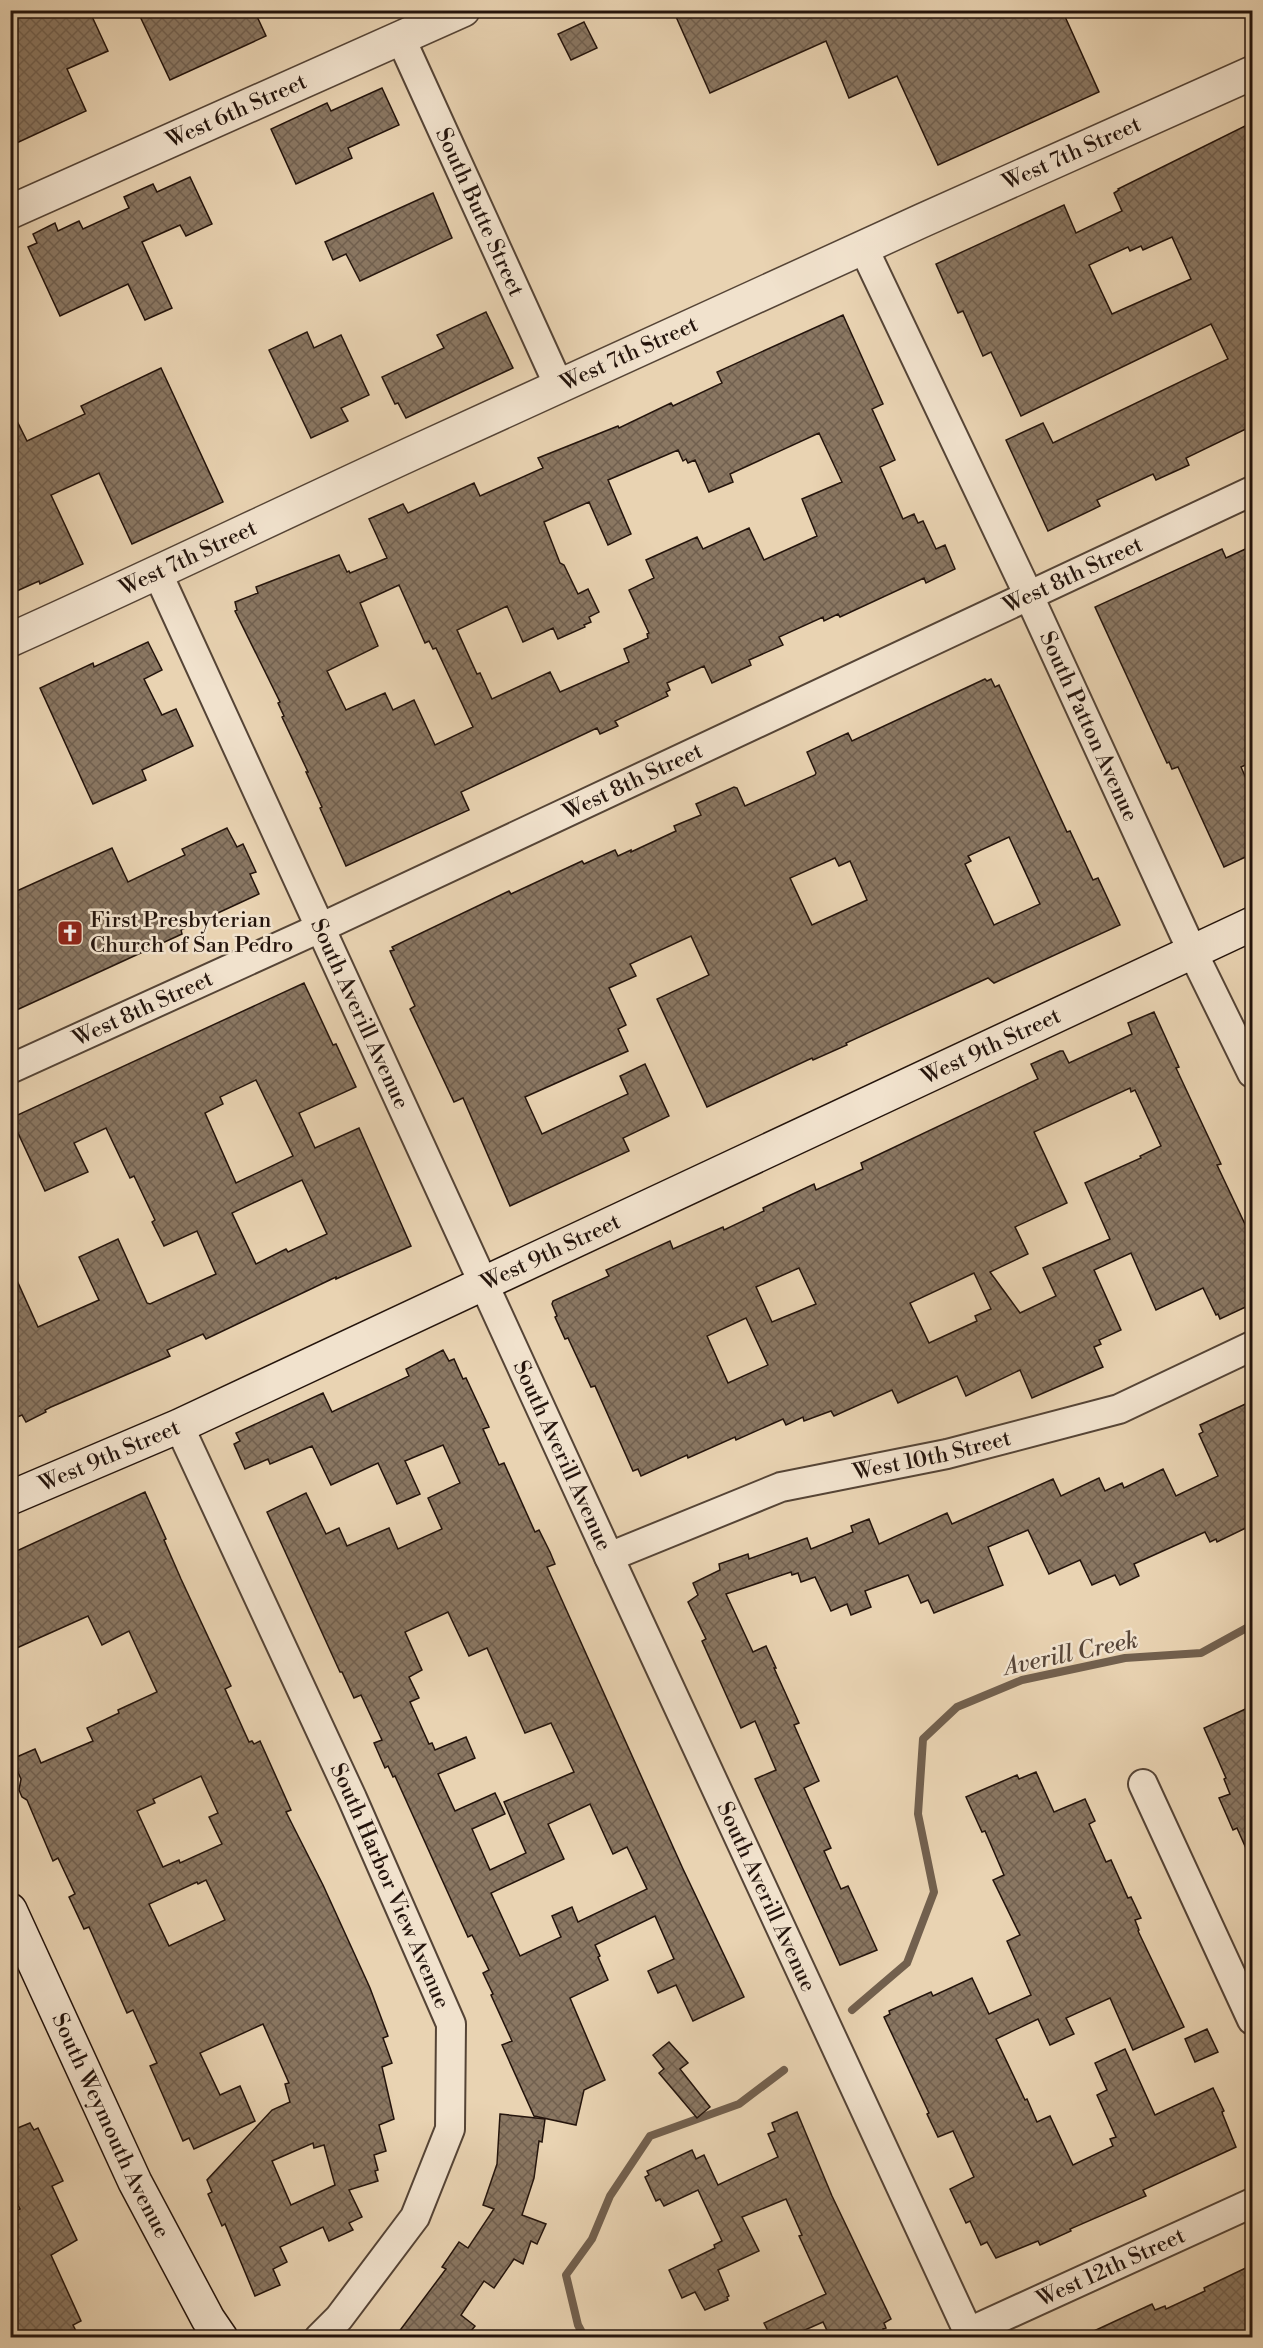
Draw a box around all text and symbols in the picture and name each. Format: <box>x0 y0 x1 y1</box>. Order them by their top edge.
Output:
street label: West 6th Street <box>161 68 311 154</box>
street label: West 7th Street <box>998 111 1145 196</box>
street label: South Butte Street <box>430 123 530 301</box>
street label: West 7th Street <box>555 311 702 397</box>
street label: West 7th Street <box>114 514 261 602</box>
street label: West 8th Street <box>998 531 1147 620</box>
street label: South Patton Avenue <box>1034 627 1144 826</box>
street label: West 8th Street <box>558 737 707 826</box>
place label: First Presbyterian Church of San Pedro <box>90 907 293 959</box>
street label: South Averill Avenue <box>305 914 415 1113</box>
church icon: First Presbyterian Church of San Pedro <box>55 918 85 948</box>
street label: West 8th Street <box>68 965 217 1052</box>
street label: West 9th Street <box>916 1002 1065 1091</box>
street label: West 9th Street <box>476 1208 625 1297</box>
street label: South Averill Avenue <box>507 1356 618 1555</box>
street label: West 9th Street <box>34 1414 184 1498</box>
street label: West 10th Street <box>850 1424 1014 1486</box>
water label: Averill Creek <box>998 1625 1141 1683</box>
street label: South Harbor View Avenue <box>324 1759 456 2013</box>
street label: South Averill Avenue <box>711 1797 822 1996</box>
street label: South Weymouth Avenue <box>46 2009 176 2243</box>
street label: West 12th Street <box>1032 2222 1189 2313</box>

